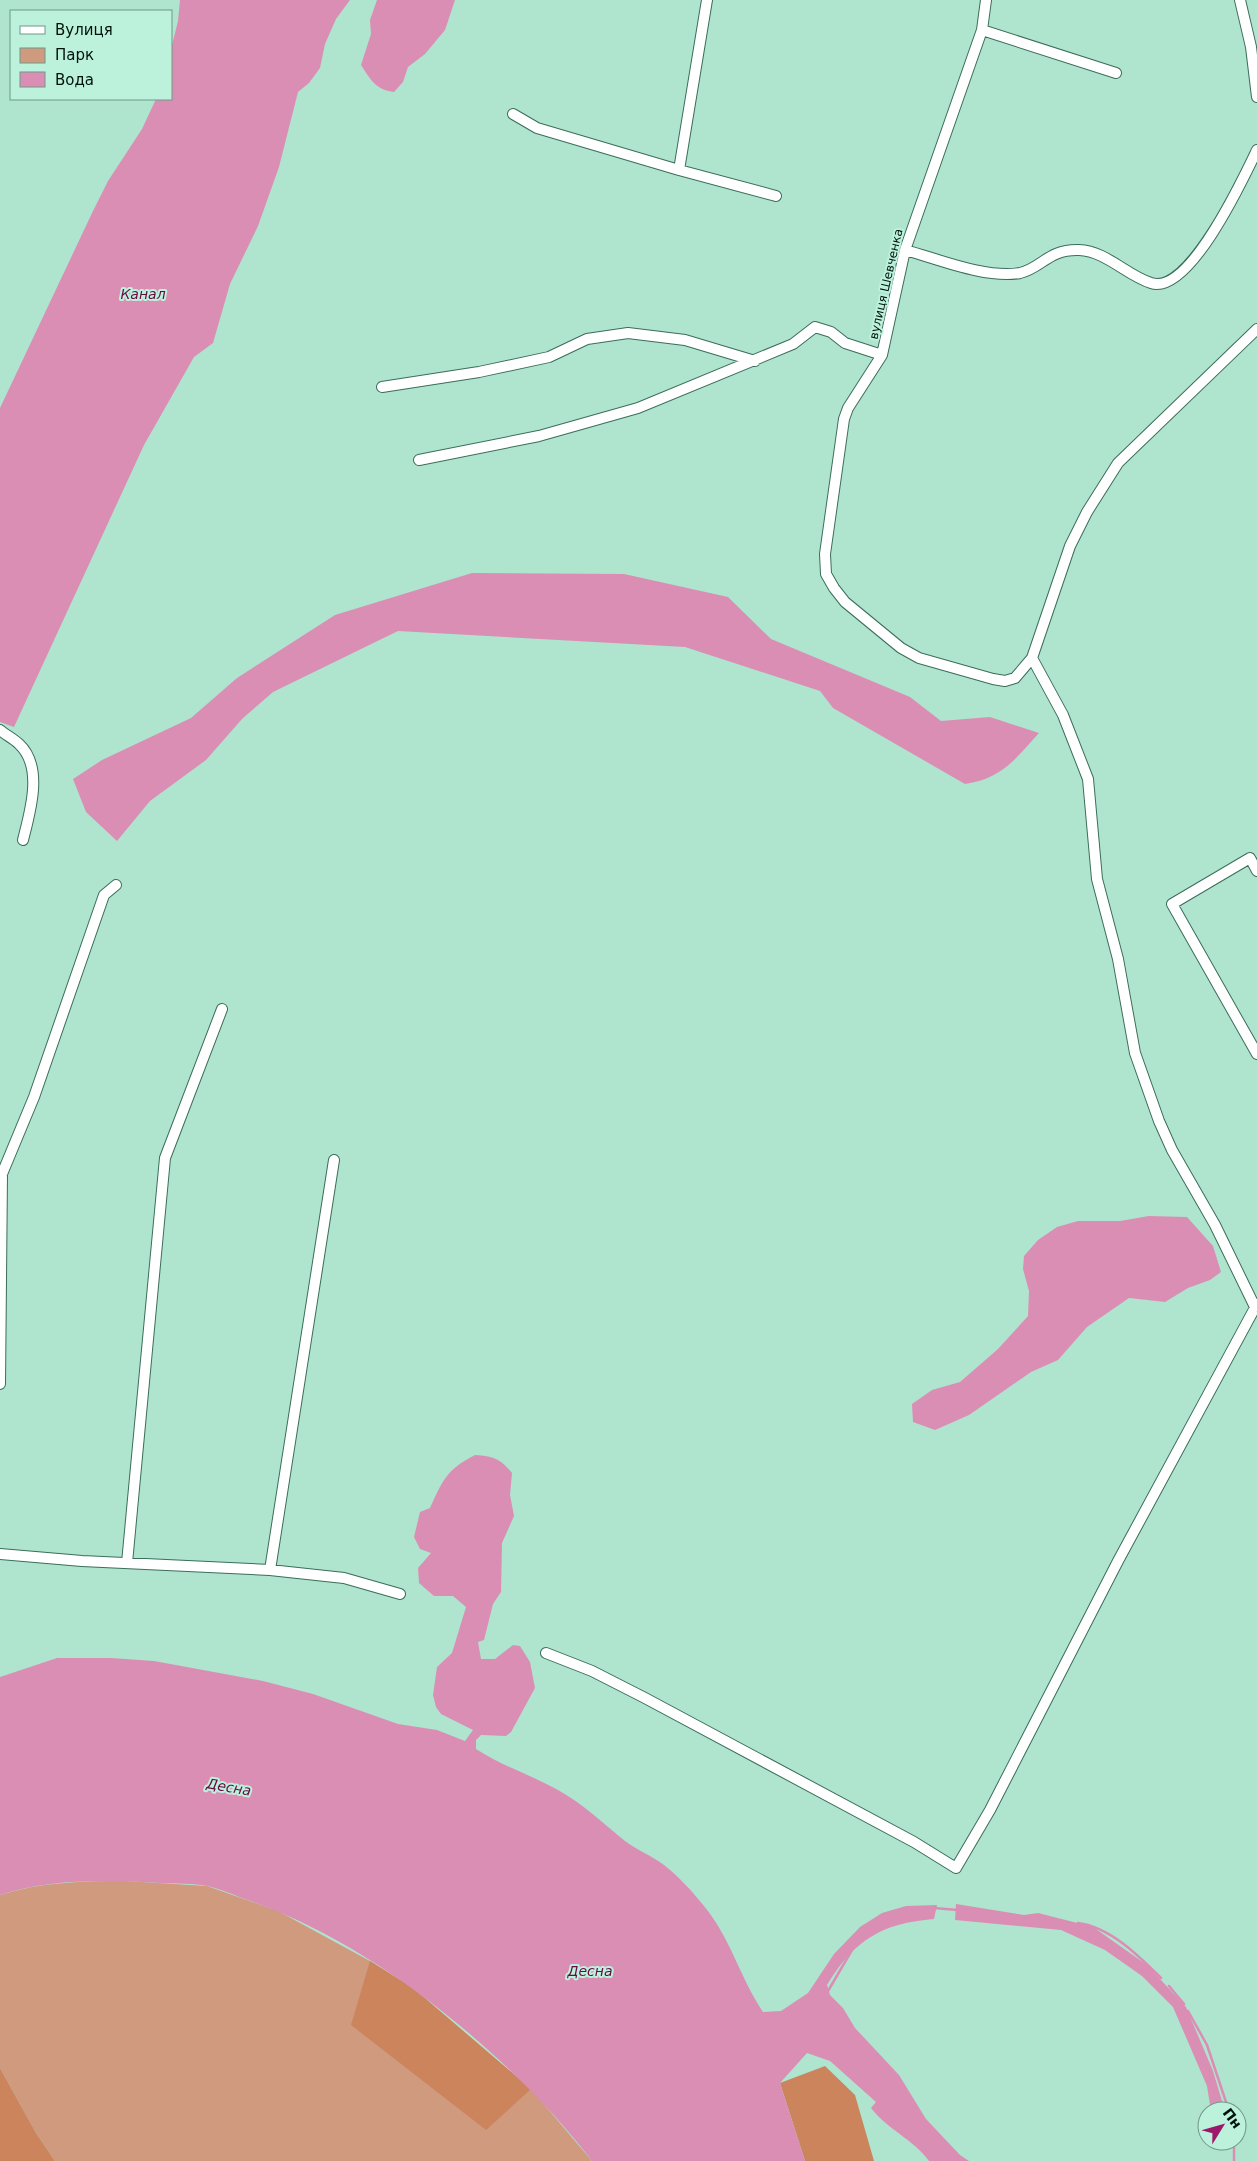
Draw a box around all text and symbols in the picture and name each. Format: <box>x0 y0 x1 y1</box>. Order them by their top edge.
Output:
legend <box>10 10 172 100</box>
text: Вулиця <box>55 21 113 39</box>
text: Парк <box>55 46 94 64</box>
text: Вода <box>55 71 94 89</box>
street label: вулиця Шевченка <box>866 227 906 341</box>
water label: Канал <box>120 286 166 302</box>
water label: Десна <box>204 1775 253 1799</box>
water label: Десна <box>567 1963 612 1979</box>
north arrow <box>1197 2101 1247 2151</box>
text: Пн <box>1220 2105 1245 2132</box>

